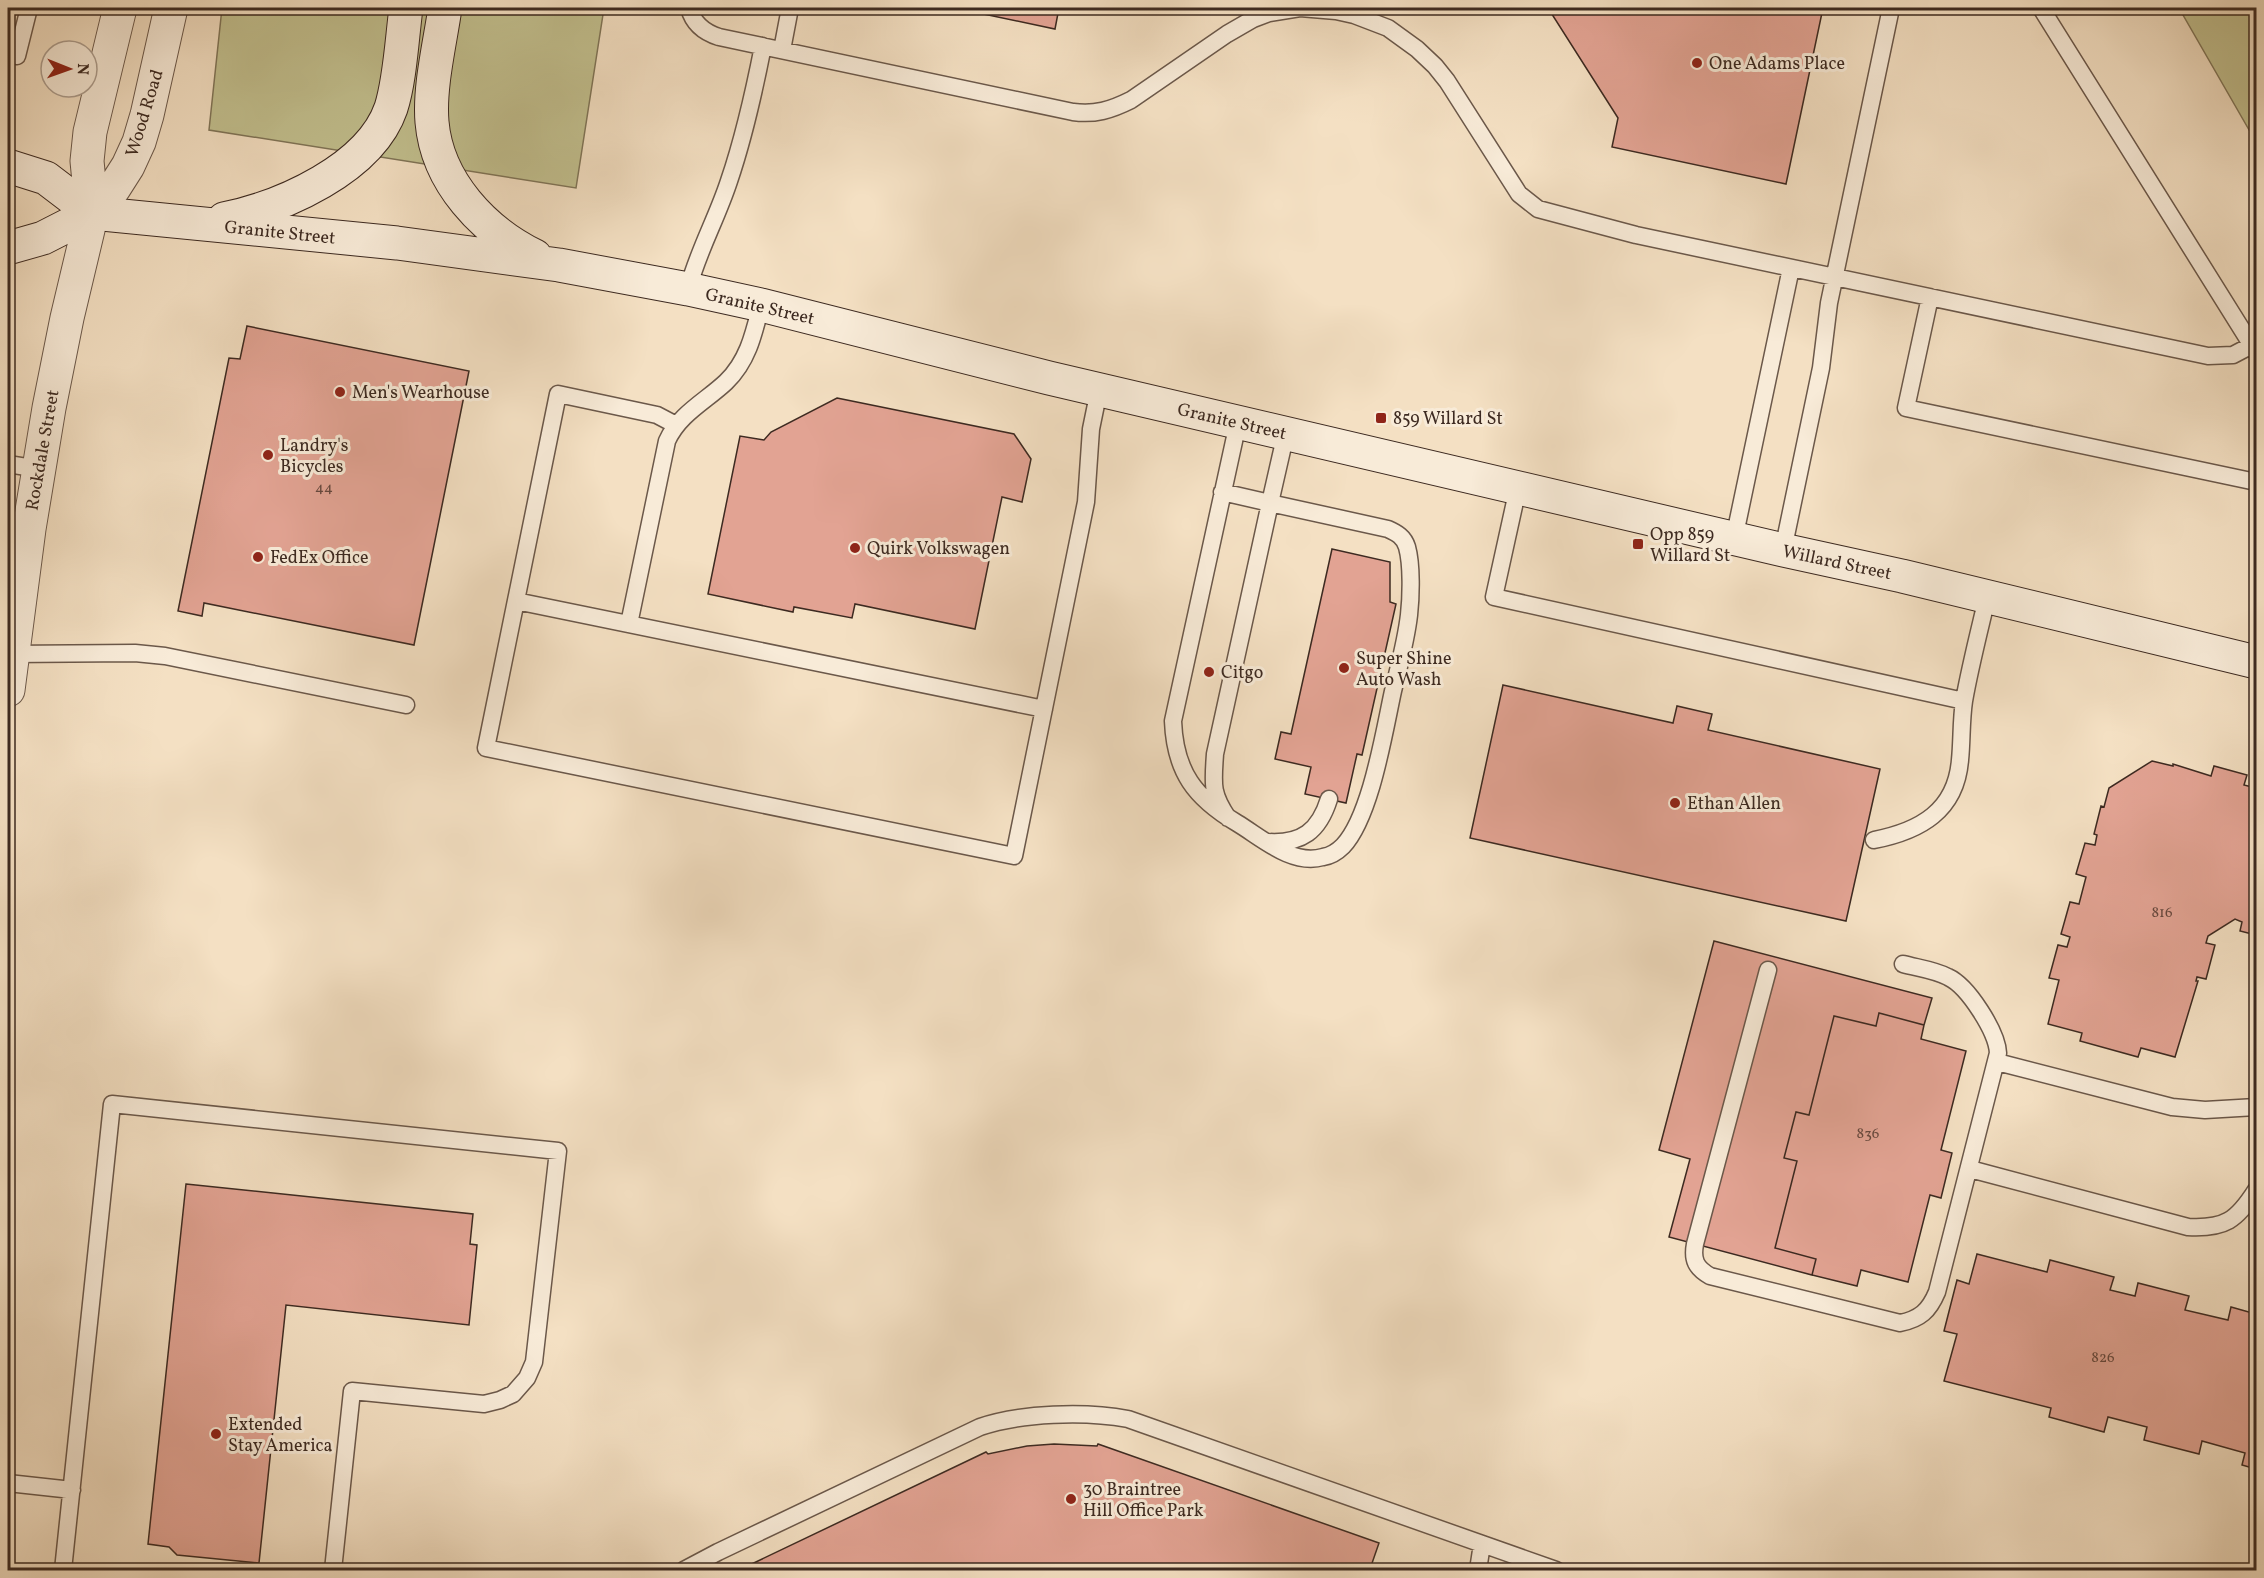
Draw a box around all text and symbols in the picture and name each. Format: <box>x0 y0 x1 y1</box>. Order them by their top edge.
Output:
north arrow <box>39 39 99 99</box>
place label: One Adams Place <box>1709 52 1845 77</box>
marker: One Adams Place <box>1690 56 1704 70</box>
text: N <box>71 63 93 76</box>
street label: Wood Road <box>120 67 171 160</box>
street label: Granite Street <box>223 215 336 252</box>
street label: Granite Street <box>703 283 817 332</box>
place label: Men's Wearhouse <box>352 381 489 406</box>
marker: Men's Wearhouse <box>333 385 347 399</box>
street label: Rockdale Street <box>21 388 66 513</box>
street label: Granite Street <box>1175 398 1289 447</box>
place label: 859 Willard St <box>1393 407 1503 432</box>
marker: 859 Willard St <box>1374 411 1388 425</box>
place label: Landry's Bicycles <box>280 434 349 480</box>
marker: Landry's Bicycles <box>261 448 275 462</box>
house number: 44 <box>315 478 333 499</box>
place label: Opp 859 Willard St <box>1650 523 1730 569</box>
place label: Quirk Volkswagen <box>867 537 1010 562</box>
marker: Opp 859 Willard St <box>1631 537 1645 551</box>
street label: Willard Street <box>1780 540 1894 587</box>
marker: Quirk Volkswagen <box>848 541 862 555</box>
place label: FedEx Office <box>270 546 369 571</box>
marker: FedEx Office <box>251 550 265 564</box>
place label: Super Shine Auto Wash <box>1356 647 1451 693</box>
place label: Citgo <box>1221 661 1263 686</box>
marker: Super Shine Auto Wash <box>1337 661 1351 675</box>
marker: Citgo <box>1202 665 1216 679</box>
place label: Ethan Allen <box>1687 792 1781 817</box>
marker: Ethan Allen <box>1668 796 1682 810</box>
house number: 816 <box>2151 903 2173 924</box>
house number: 836 <box>1857 1124 1879 1145</box>
house number: 826 <box>2091 1348 2115 1369</box>
place label: Extended Stay America <box>228 1413 333 1459</box>
marker: Extended Stay America <box>209 1427 223 1441</box>
place label: 30 Braintree Hill Office Park <box>1083 1478 1204 1524</box>
marker: 30 Braintree Hill Office Park <box>1064 1492 1078 1506</box>

